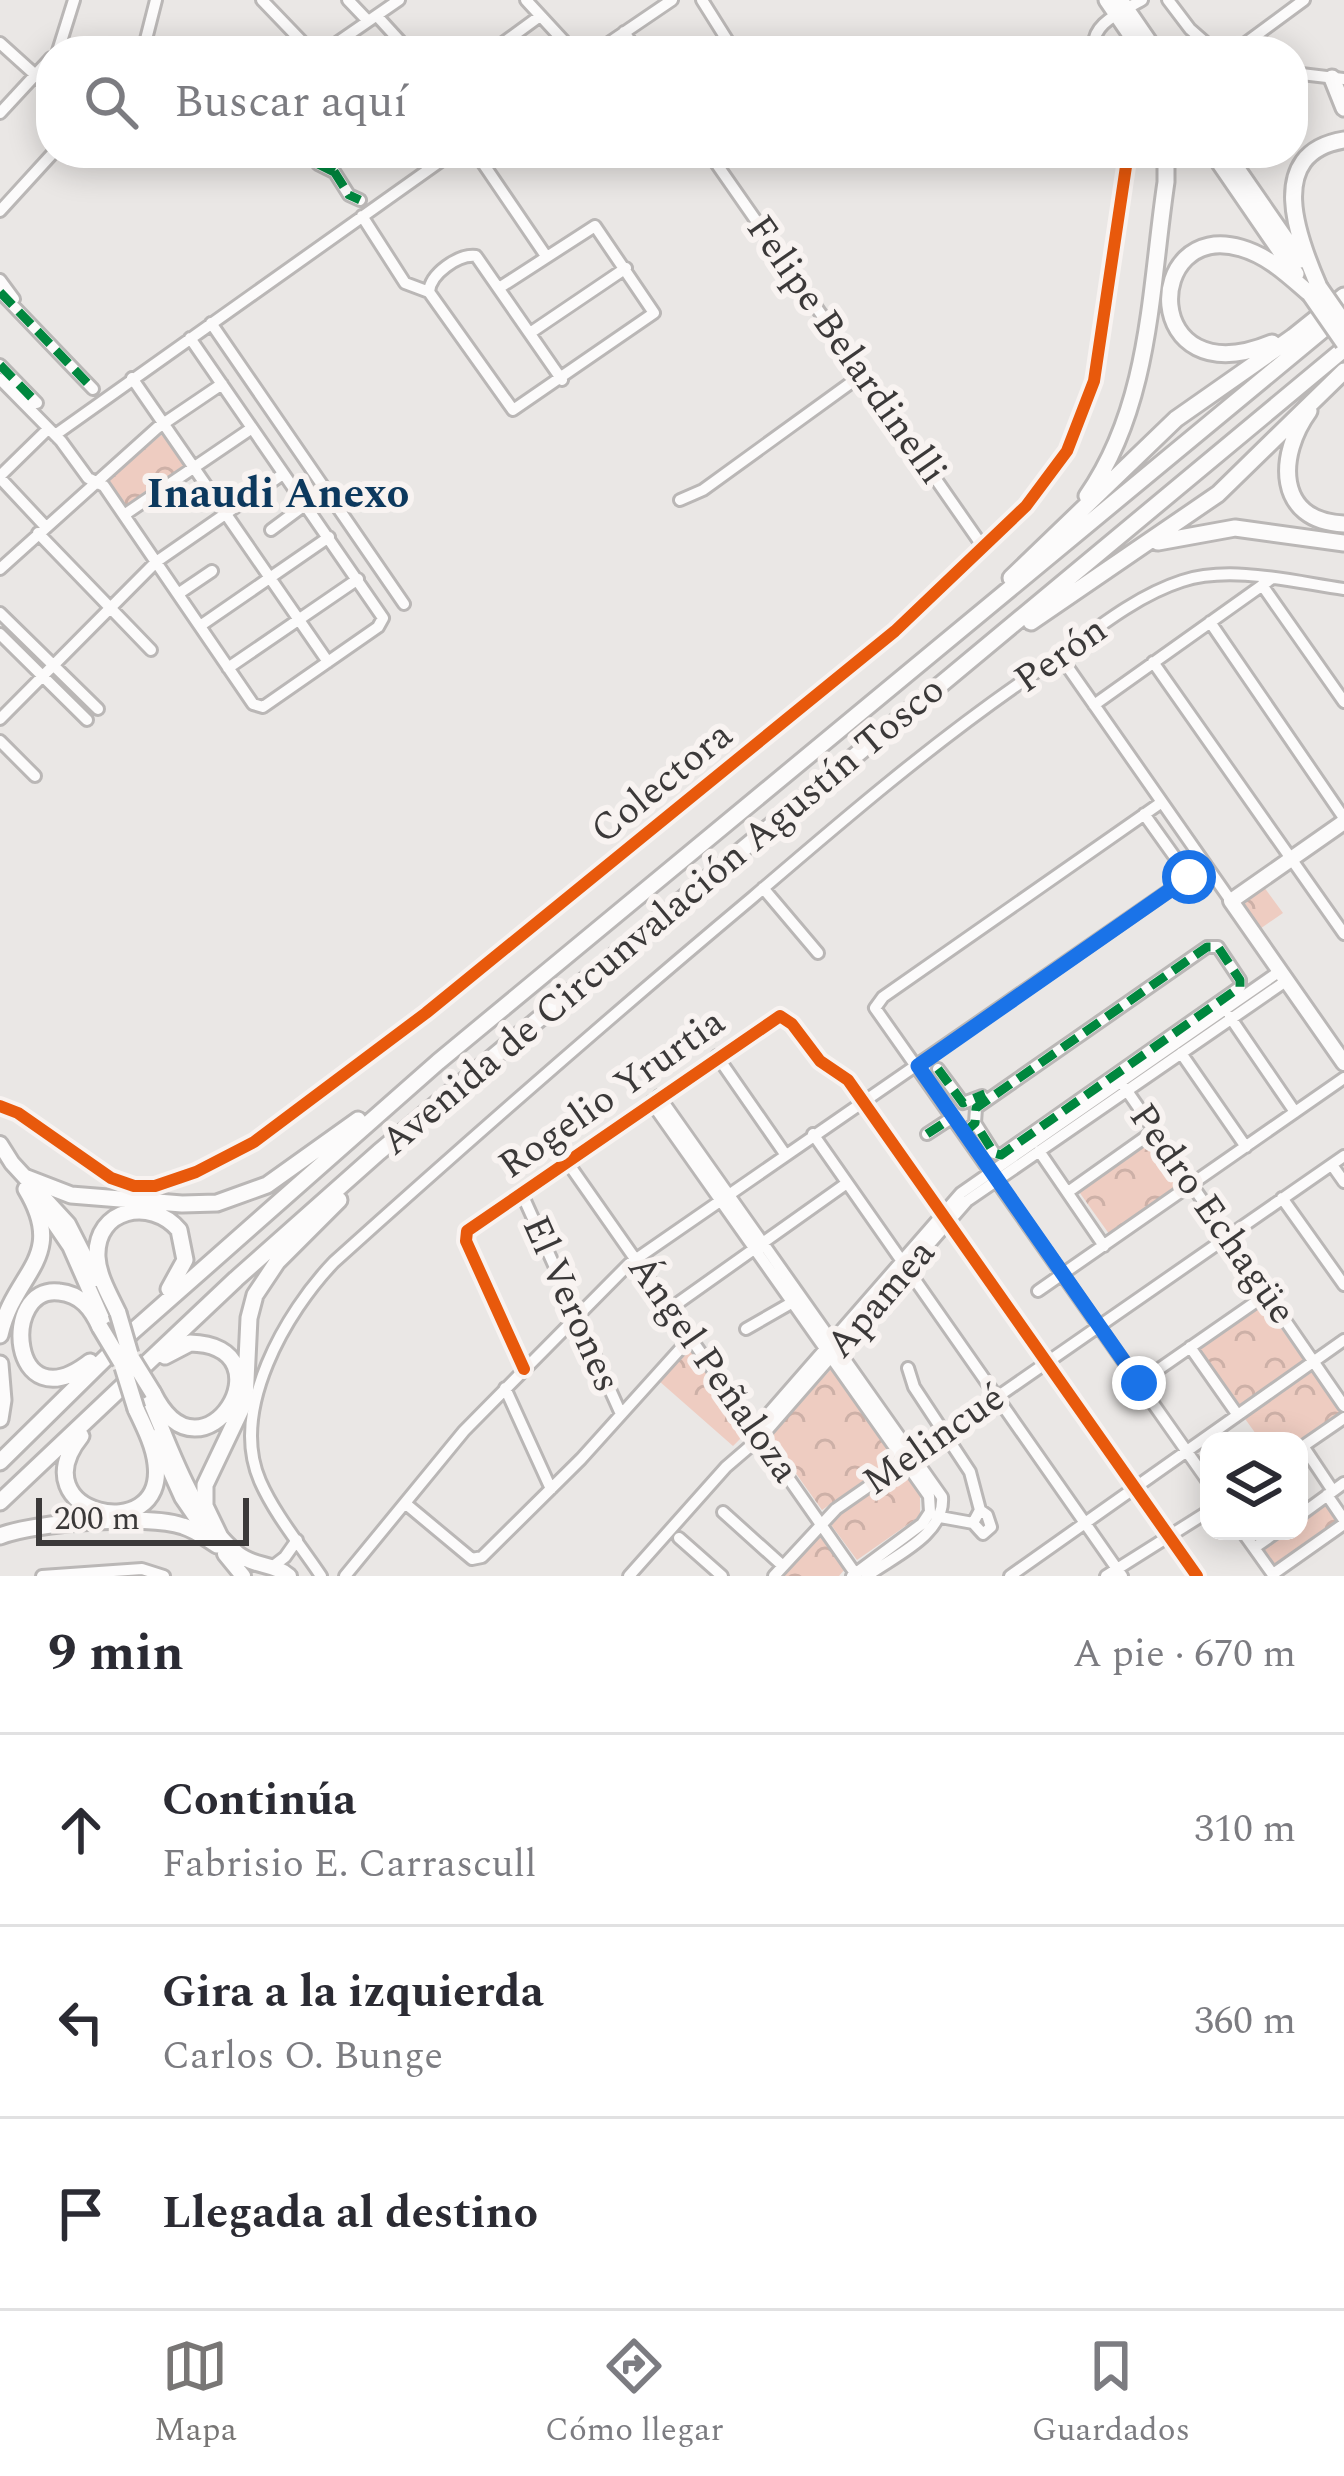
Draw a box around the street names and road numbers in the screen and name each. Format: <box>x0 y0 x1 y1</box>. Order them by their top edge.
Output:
street label: Felipe Belardinelli <box>731 203 961 497</box>
street label: Perón <box>1002 602 1120 708</box>
street label: Avenida de Circunvalación Agustín Tosco <box>368 662 958 1170</box>
street label: Colectora <box>578 707 746 859</box>
street label: Rogelio Yrurtia <box>487 994 737 1194</box>
street label: Pedro Echagüe <box>1114 1091 1310 1337</box>
street label: El Verones <box>506 1206 636 1402</box>
street label: Apamea <box>812 1226 950 1372</box>
street label: Ángel Peñaloza <box>612 1243 814 1495</box>
street label: Melincué <box>851 1369 1017 1511</box>

